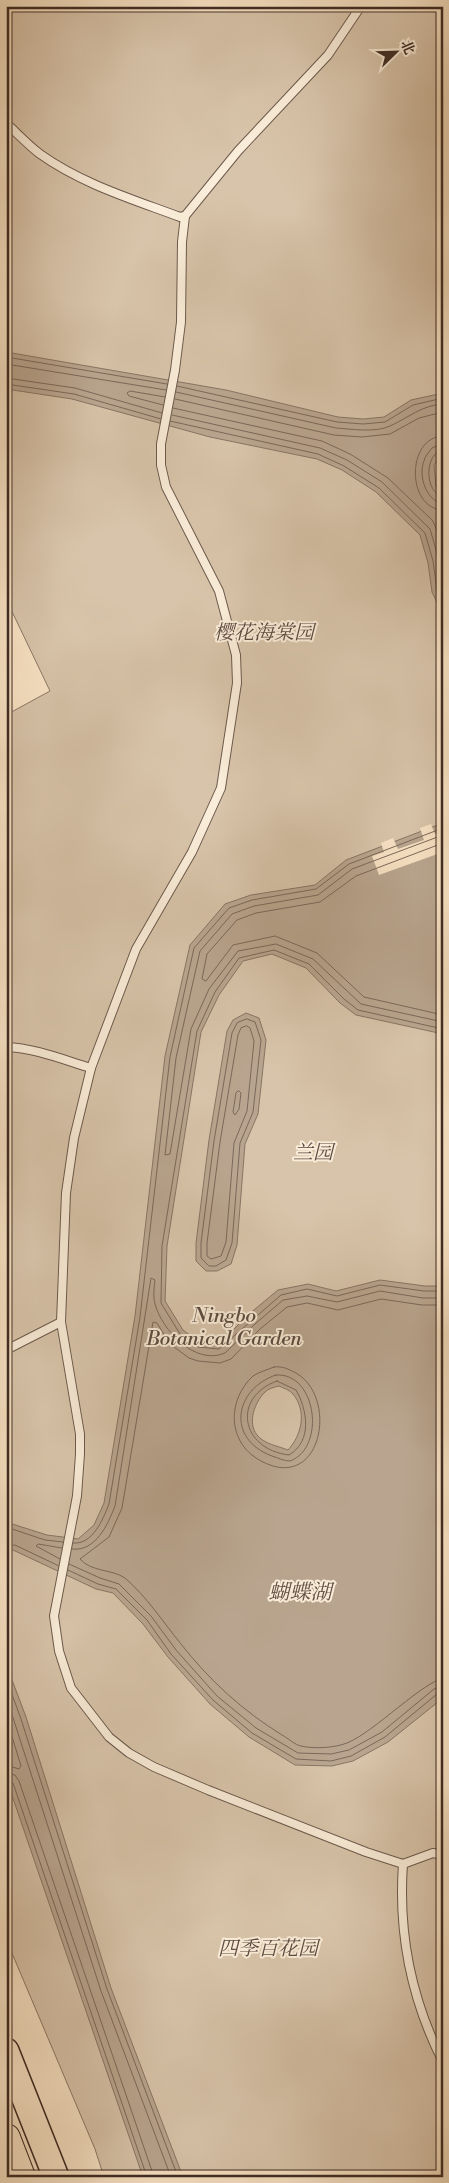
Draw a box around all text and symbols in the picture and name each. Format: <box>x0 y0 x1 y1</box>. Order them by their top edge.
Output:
north arrow <box>372 28 422 78</box>
text: 北 <box>396 37 418 57</box>
park label: 樱花海棠园 <box>214 621 317 646</box>
park label: 兰园 <box>293 1141 336 1166</box>
park label: Ningbo Botanical Garden <box>145 1304 303 1352</box>
water label: 蝴蝶湖 <box>269 1580 335 1606</box>
park label: 四季百花园 <box>218 1937 321 1962</box>

